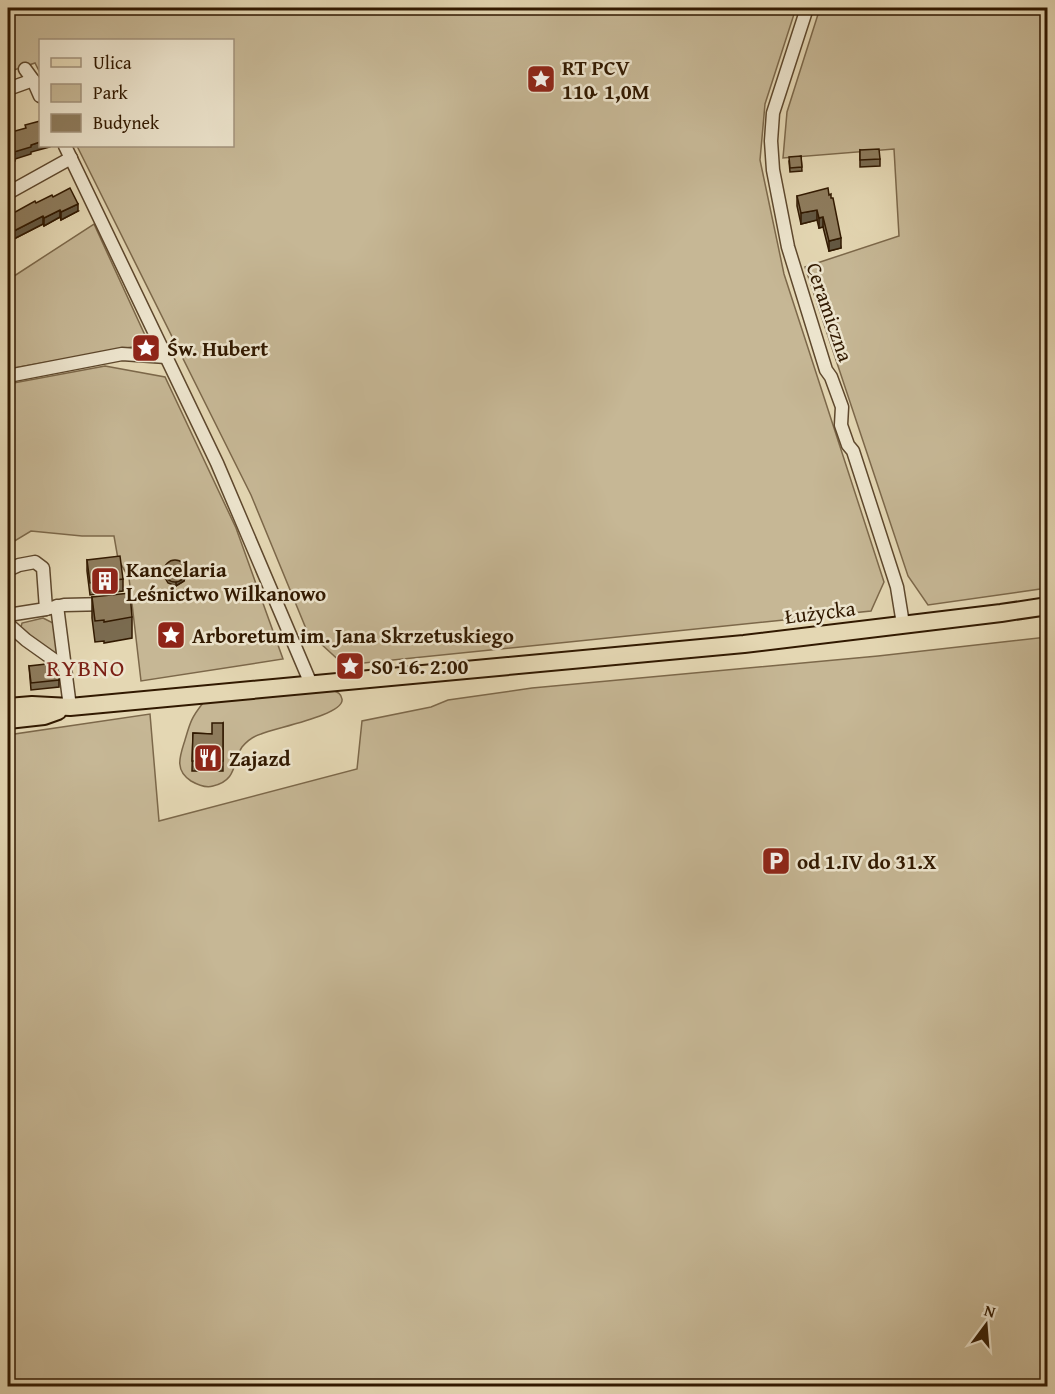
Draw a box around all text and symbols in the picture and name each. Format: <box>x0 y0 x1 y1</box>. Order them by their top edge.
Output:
legend <box>39 39 234 147</box>
text: Ulica <box>93 49 132 76</box>
place label: RT PCV 110 ̴ 1,0M <box>562 52 650 107</box>
place icon: RT PCV 110 ̴ 1,0M <box>525 63 557 95</box>
text: Park <box>93 79 129 106</box>
text: Budynek <box>93 109 160 136</box>
street label: Ceramiczna <box>799 258 861 366</box>
place icon: Św. Hubert <box>130 332 162 364</box>
place label: Św. Hubert <box>167 333 268 364</box>
place label: Kancelaria Leśnictwo Wilkanowo <box>126 554 326 609</box>
building icon: Kancelaria Leśnictwo Wilkanowo <box>89 565 121 597</box>
street label: Łużycka <box>783 592 857 632</box>
place icon: Arboretum im. Jana Skrzetuskiego <box>155 619 187 651</box>
place label: Arboretum im. Jana Skrzetuskiego <box>192 620 514 651</box>
district label: RYBNO <box>46 650 126 685</box>
place icon: S0 16. 2.00 <box>334 650 366 682</box>
place label: S0 16. 2.00 <box>371 651 469 682</box>
restaurant icon: Zajazd <box>192 742 224 774</box>
place label: Zajazd <box>229 743 290 774</box>
parking icon: od 1.IV do 31.X <box>760 845 792 877</box>
place label: od 1.IV do 31.X <box>797 846 937 877</box>
north arrow <box>956 1295 1016 1355</box>
text: N <box>982 1298 999 1324</box>

